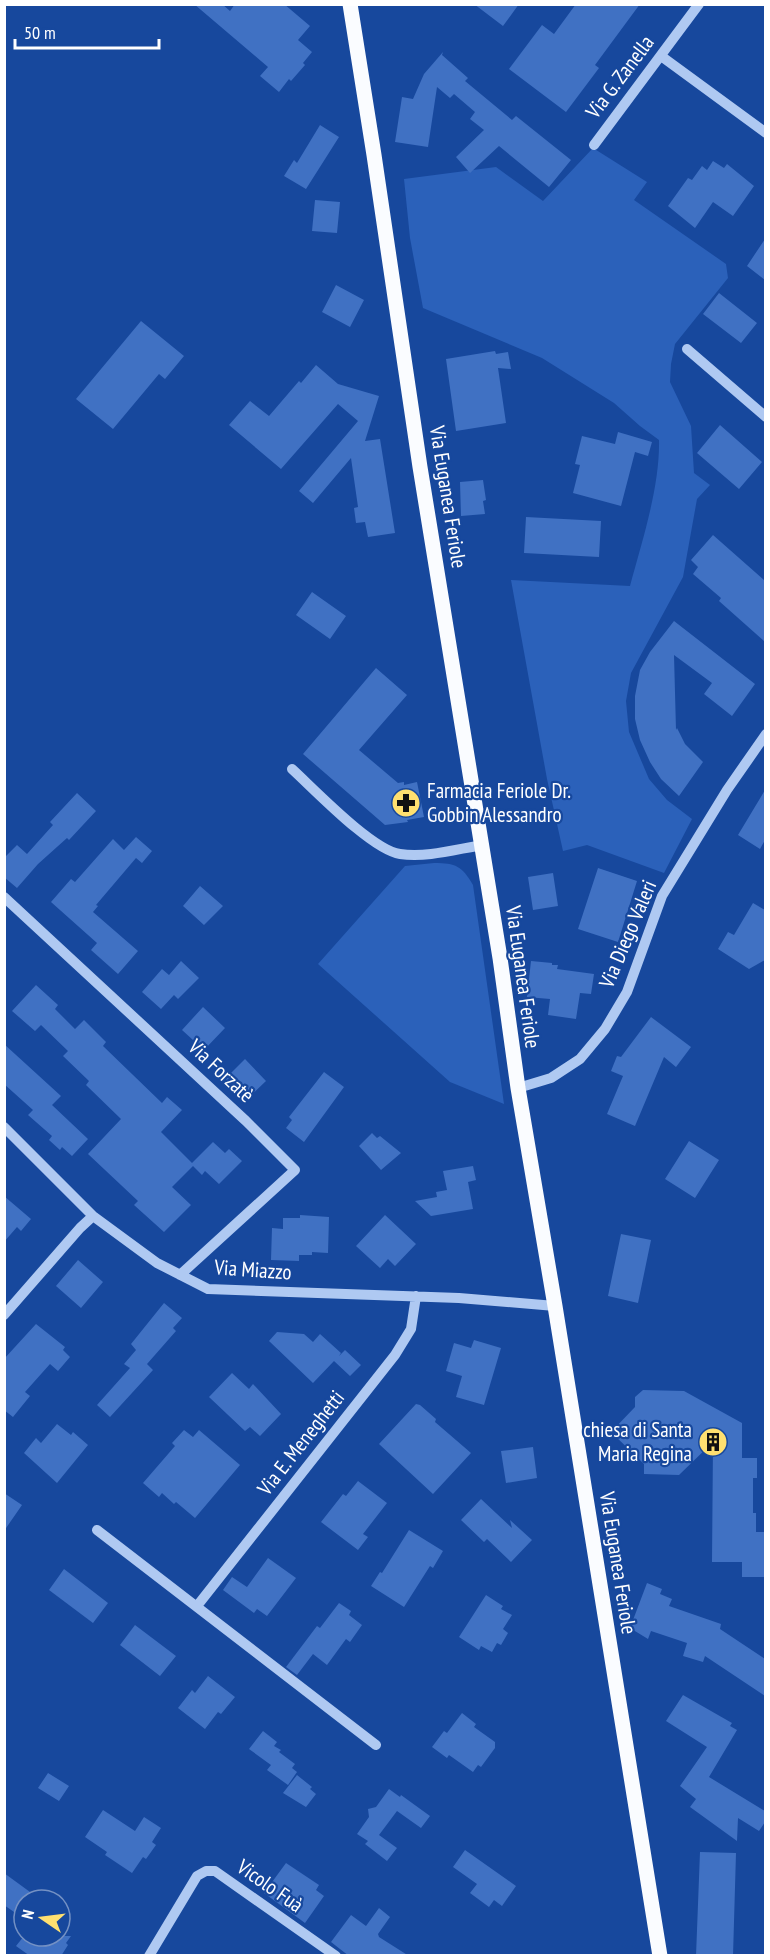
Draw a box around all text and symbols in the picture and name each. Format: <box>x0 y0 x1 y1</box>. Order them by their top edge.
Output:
scale bar <box>15 12 159 50</box>
text: 50 m <box>24 21 56 44</box>
street label: Via G. Zanella <box>579 30 660 124</box>
street label: Via Euganea Feriole <box>424 423 473 570</box>
place label: Farmacia Feriole Dr. Gobbin Alessandro <box>427 777 571 828</box>
pharmacy icon: Farmacia Feriole Dr. Gobbin Alessandro <box>390 787 422 819</box>
street label: Via Diego Valeri <box>592 876 662 993</box>
street label: Via Euganea Feriole <box>500 903 547 1050</box>
street label: Via Forzatè <box>182 1033 260 1108</box>
street label: Via Miazzo <box>212 1253 293 1286</box>
street label: Via E. Meneghetti <box>251 1385 350 1501</box>
place label: chiesa di Santa Maria Regina <box>583 1416 692 1467</box>
building icon: chiesa di Santa Maria Regina <box>697 1426 729 1458</box>
street label: Via Euganea Feriole <box>594 1489 643 1636</box>
street label: Vicolo Fuà <box>231 1852 309 1918</box>
north arrow <box>12 1888 72 1948</box>
text: N <box>17 1908 38 1921</box>

